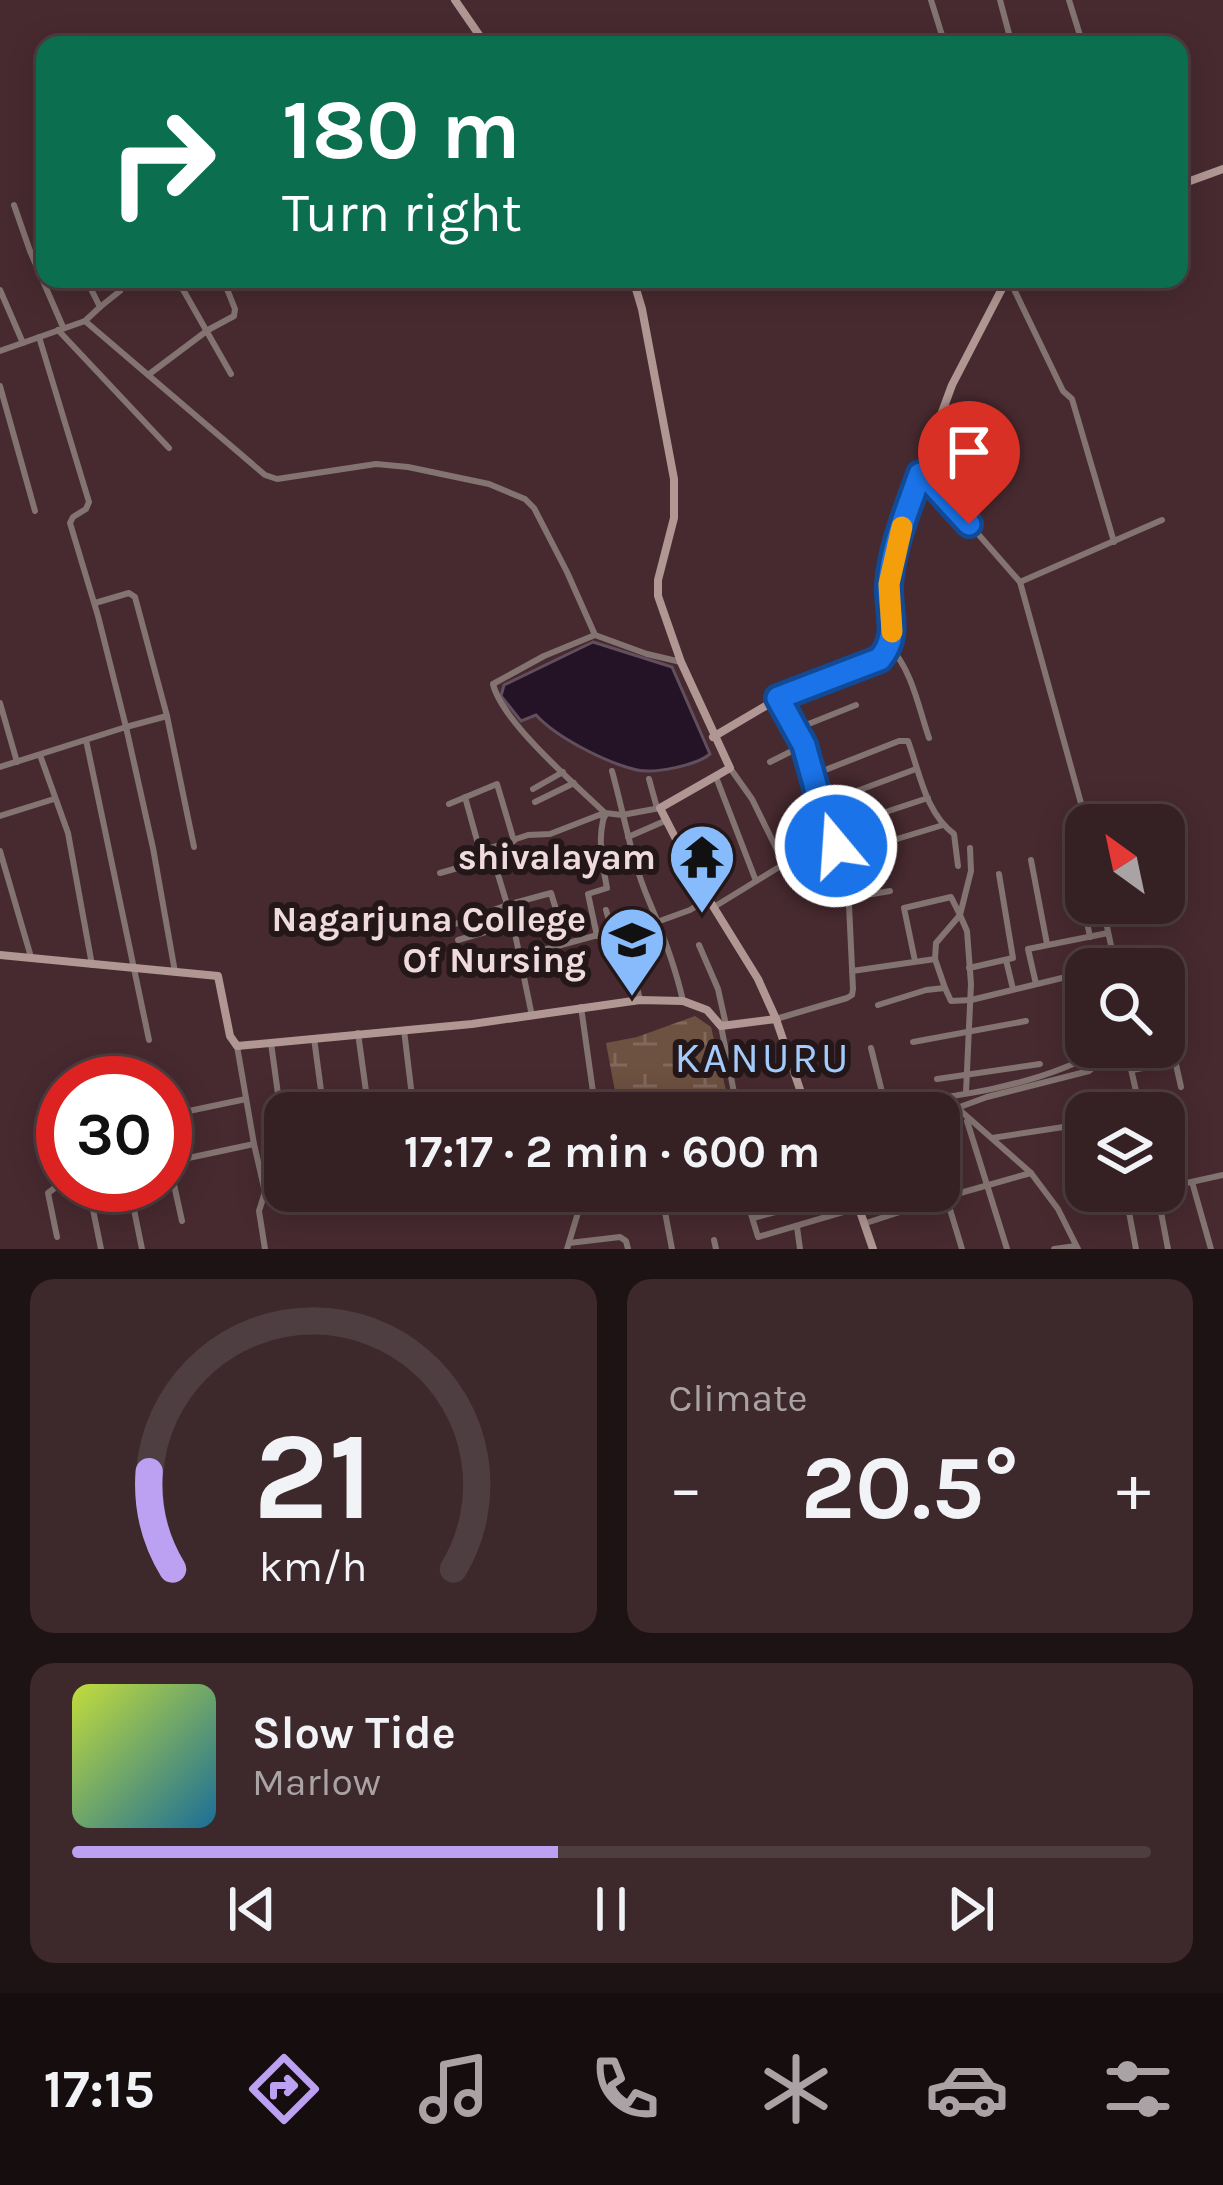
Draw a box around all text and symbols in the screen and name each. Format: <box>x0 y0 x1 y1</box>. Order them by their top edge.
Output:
text: 180 m <box>282 81 520 179</box>
icon: right <box>84 84 240 240</box>
text: Turn right <box>282 181 522 245</box>
pin <box>918 401 1020 524</box>
icon: arrive <box>936 419 1002 485</box>
position arrow <box>773 783 899 909</box>
north arrow <box>1065 804 1185 924</box>
map controls <box>1065 804 1185 1212</box>
temple icon: shivalayam <box>667 822 737 916</box>
place label: shivalayam <box>458 836 656 879</box>
place label: Nagarjuna College Of Nursing <box>272 898 586 982</box>
school or university icon: Nagarjuna College Of Nursing <box>597 905 667 999</box>
button: search <box>1065 948 1185 1068</box>
district label: KANURU <box>675 1033 851 1083</box>
speed limit sign: 30 <box>36 1056 192 1212</box>
button: layers <box>1065 1092 1185 1212</box>
text: 17:17 · 2 min · 600 m <box>404 1126 820 1178</box>
text: Climate <box>669 1375 808 1421</box>
text: 21 <box>253 1404 373 1549</box>
text: 20.5° <box>801 1435 1019 1541</box>
text: − <box>669 1449 703 1527</box>
text: + <box>1116 1449 1151 1527</box>
text: km/h <box>259 1542 368 1592</box>
text: Slow Tide <box>252 1707 456 1759</box>
text: Marlow <box>252 1759 381 1805</box>
icon: previous <box>219 1876 285 1942</box>
icon: pause <box>578 1876 644 1942</box>
icon: next <box>938 1876 1004 1942</box>
icon: directions <box>242 2047 326 2131</box>
icon: music <box>412 2047 496 2131</box>
icon: phone <box>583 2047 667 2131</box>
icon: climate <box>754 2047 838 2131</box>
icon: car <box>925 2047 1009 2131</box>
icon: filters <box>1096 2047 1180 2131</box>
text: 17:15 <box>43 2057 155 2121</box>

